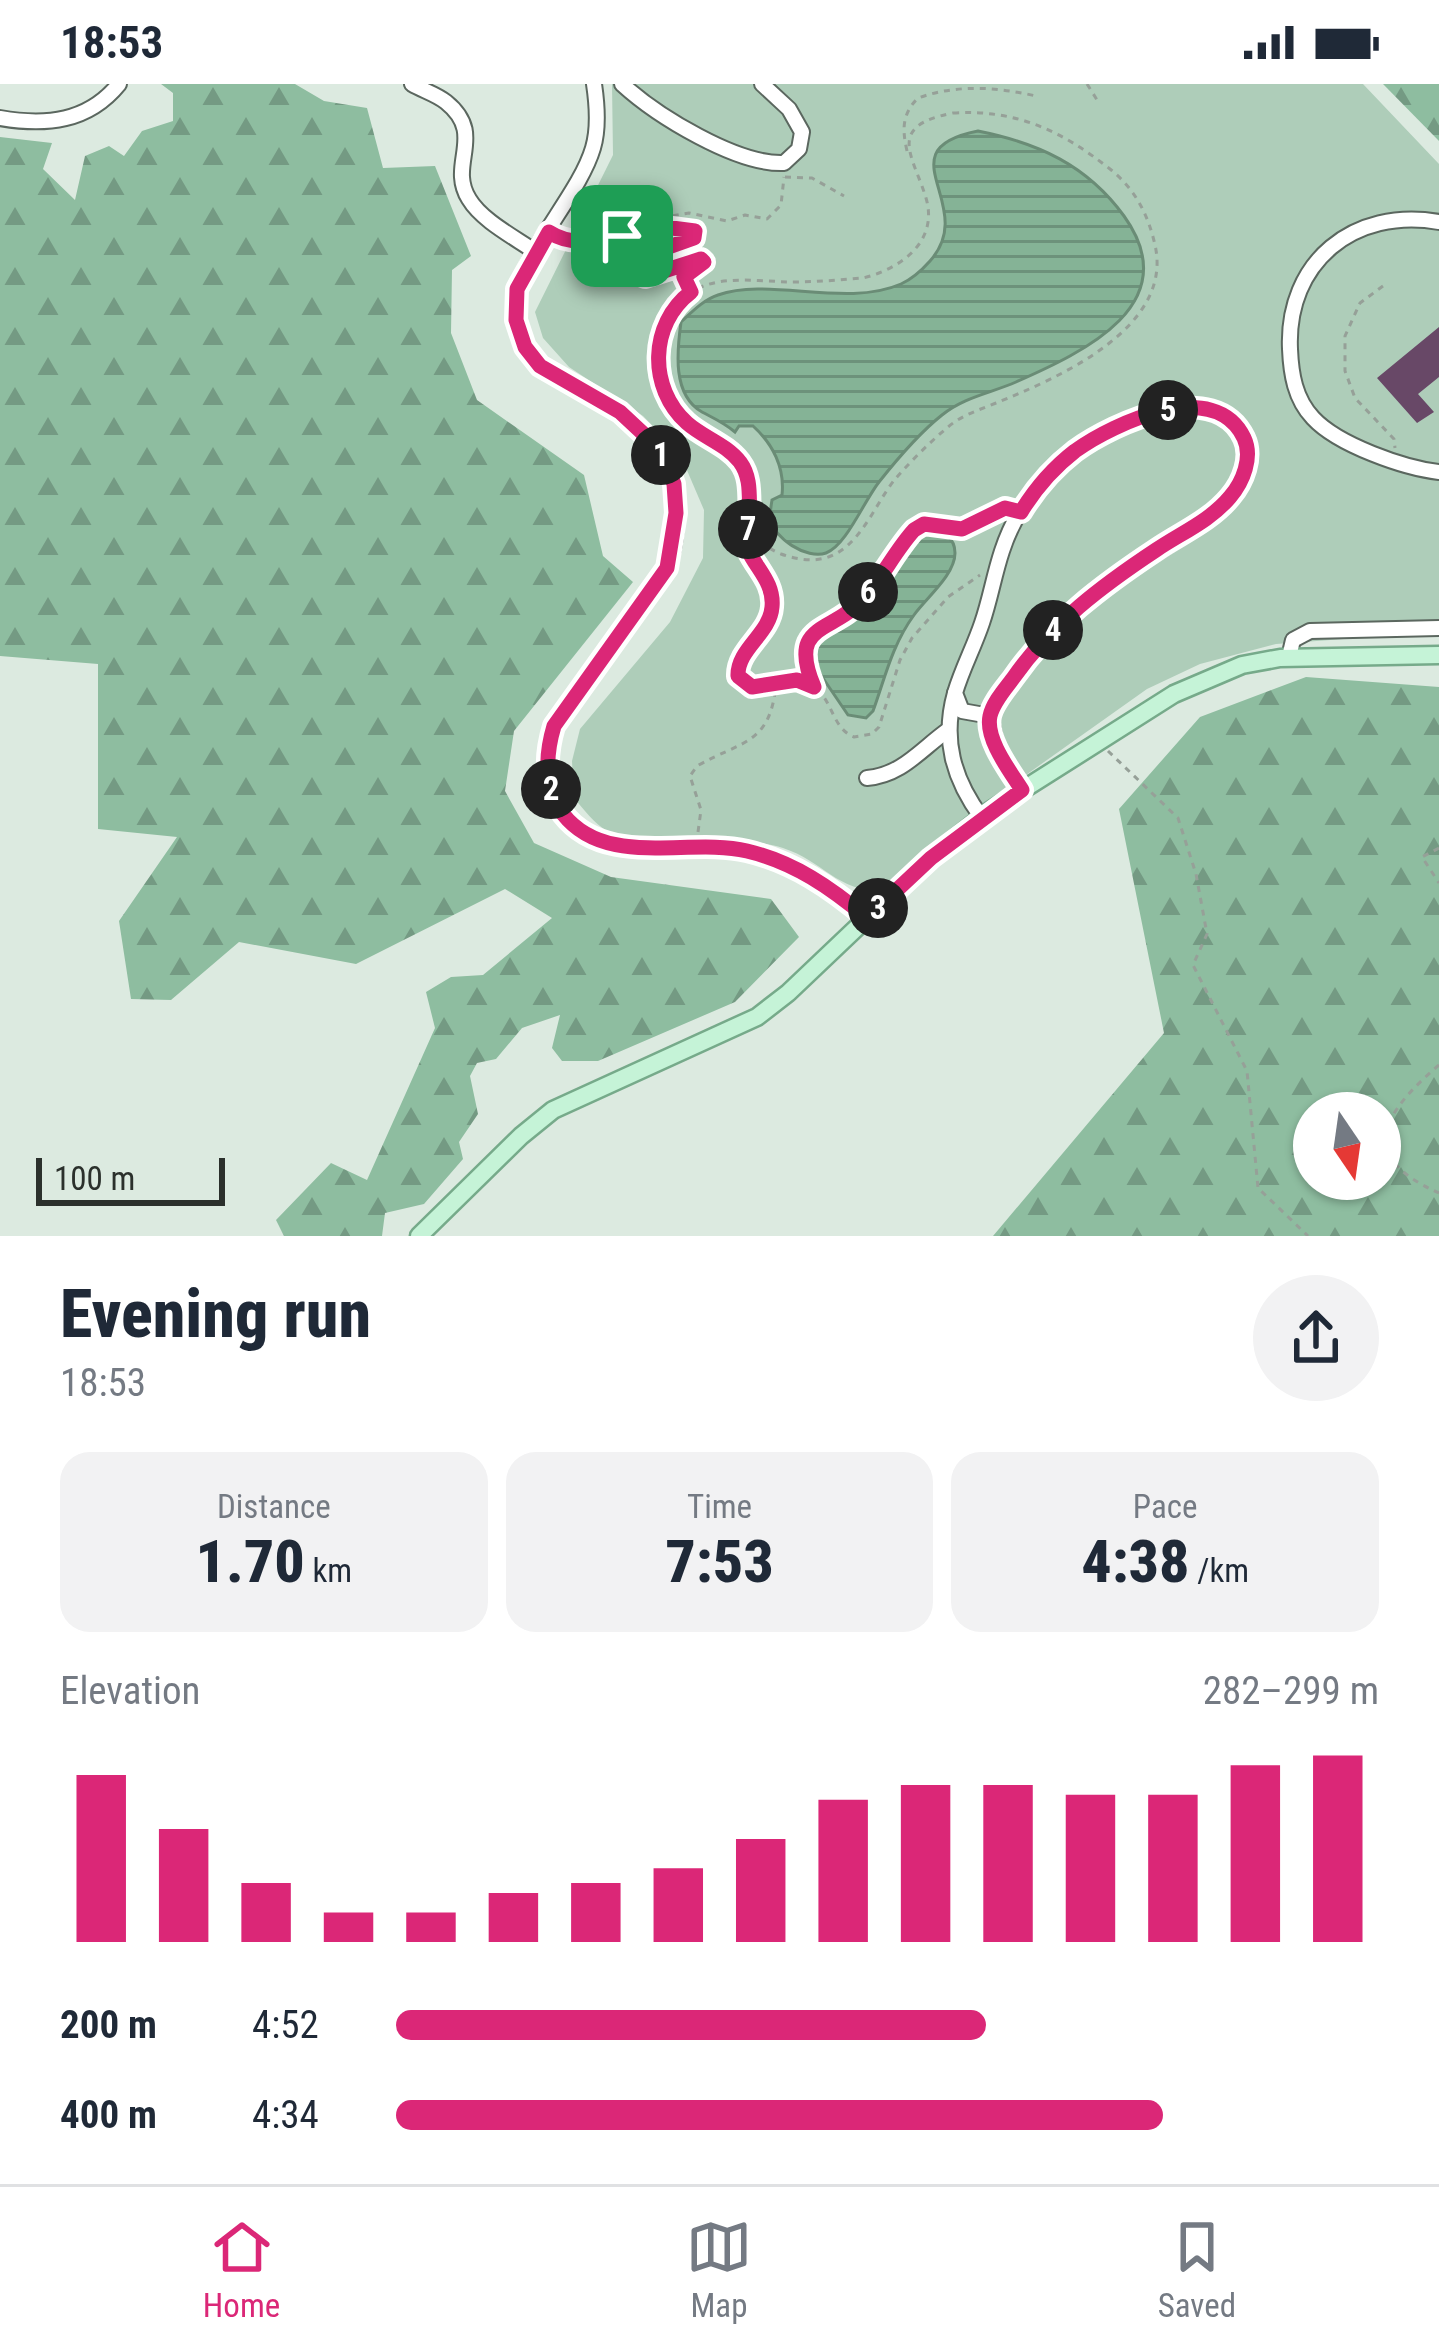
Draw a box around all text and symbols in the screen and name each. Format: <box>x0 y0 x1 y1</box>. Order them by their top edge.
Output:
text: 18:53 <box>60 16 163 69</box>
pin <box>571 185 673 287</box>
icon: arrive <box>589 203 655 269</box>
pin: 5 <box>1138 380 1198 440</box>
text: 5 <box>1160 390 1176 429</box>
pin: 1 <box>631 425 691 485</box>
text: 1 <box>653 435 669 474</box>
pin: 7 <box>718 499 778 559</box>
text: 7 <box>740 509 756 548</box>
pin: 6 <box>838 562 898 622</box>
text: 6 <box>860 572 876 611</box>
pin: 4 <box>1023 600 1083 660</box>
text: 4 <box>1045 610 1061 649</box>
pin: 2 <box>521 759 581 819</box>
text: 2 <box>543 769 559 808</box>
pin: 3 <box>848 878 908 938</box>
text: 3 <box>870 888 886 927</box>
north arrow <box>1293 1092 1401 1200</box>
map controls <box>1293 1092 1401 1200</box>
scale bar <box>36 1152 225 1205</box>
text: 100 m <box>54 1159 135 1198</box>
button: share <box>1253 1275 1379 1401</box>
text: Evening run <box>60 1276 371 1353</box>
text: 18:53 <box>60 1360 146 1406</box>
text: Distance <box>217 1487 331 1526</box>
text: Time <box>687 1487 752 1526</box>
text: Pace <box>1133 1487 1197 1526</box>
text: 1.70 <box>196 1526 305 1597</box>
text: 7:53 <box>665 1526 774 1597</box>
text: 4:38 <box>1081 1526 1190 1597</box>
text: km <box>305 1551 352 1590</box>
text: /km <box>1190 1551 1249 1590</box>
text: Elevation <box>60 1668 200 1714</box>
text: 282–299 m <box>1203 1668 1379 1714</box>
text: 200 m <box>60 2002 157 2048</box>
text: 4:52 <box>252 2002 319 2048</box>
text: 400 m <box>60 2092 157 2138</box>
text: 4:34 <box>252 2092 319 2138</box>
tab: Home <box>203 2214 280 2325</box>
tab: Map <box>686 2214 752 2325</box>
tab: Saved <box>1158 2214 1236 2325</box>

